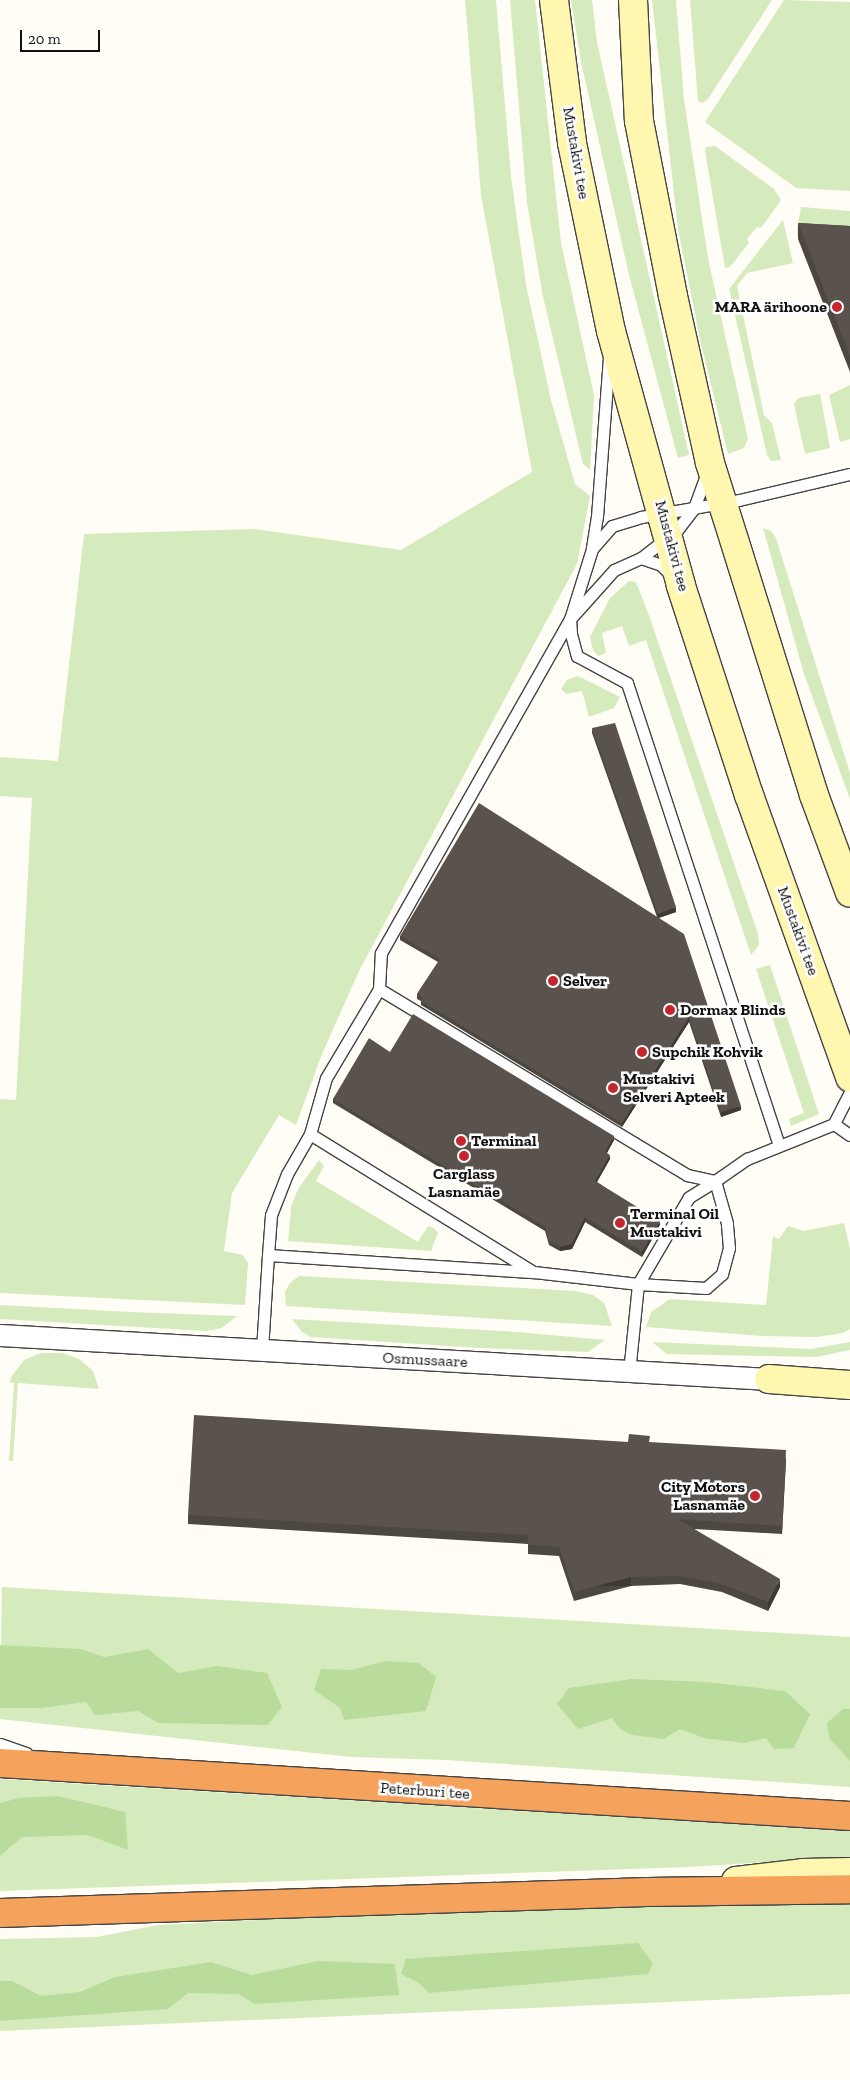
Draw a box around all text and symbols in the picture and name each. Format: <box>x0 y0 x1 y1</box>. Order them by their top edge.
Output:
scale bar <box>22 20 102 52</box>
text: 20 m <box>28 30 61 48</box>
street label: Mustakivi tee <box>558 105 594 201</box>
place label: MARA ärihoone <box>714 297 827 317</box>
marker: MARA ärihoone <box>831 301 843 313</box>
street label: Mustakivi tee <box>651 498 693 594</box>
street label: Mustakivi tee <box>773 884 823 978</box>
place label: Selver <box>563 971 607 991</box>
marker: Selver <box>547 975 559 987</box>
place label: Dormax Blinds <box>680 1000 786 1020</box>
marker: Dormax Blinds <box>664 1004 676 1016</box>
place label: Supchik Kohvik <box>652 1042 763 1062</box>
marker: Supchik Kohvik <box>636 1046 648 1058</box>
place label: Mustakivi Selveri Apteek <box>623 1069 725 1107</box>
marker: Mustakivi Selveri Apteek <box>607 1082 619 1094</box>
place label: Terminal <box>471 1131 536 1151</box>
marker: Terminal <box>455 1135 467 1147</box>
marker: Carglass Lasnamäe <box>458 1150 470 1162</box>
place label: Carglass Lasnamäe <box>428 1164 500 1202</box>
place label: Terminal Oil Mustakivi <box>630 1204 719 1242</box>
marker: Terminal Oil Mustakivi <box>614 1217 626 1229</box>
street label: Osmussaare <box>382 1348 468 1372</box>
place label: City Motors Lasnamäe <box>661 1477 745 1515</box>
marker: City Motors Lasnamäe <box>749 1490 761 1502</box>
street label: Peterburi tee <box>380 1778 470 1804</box>

